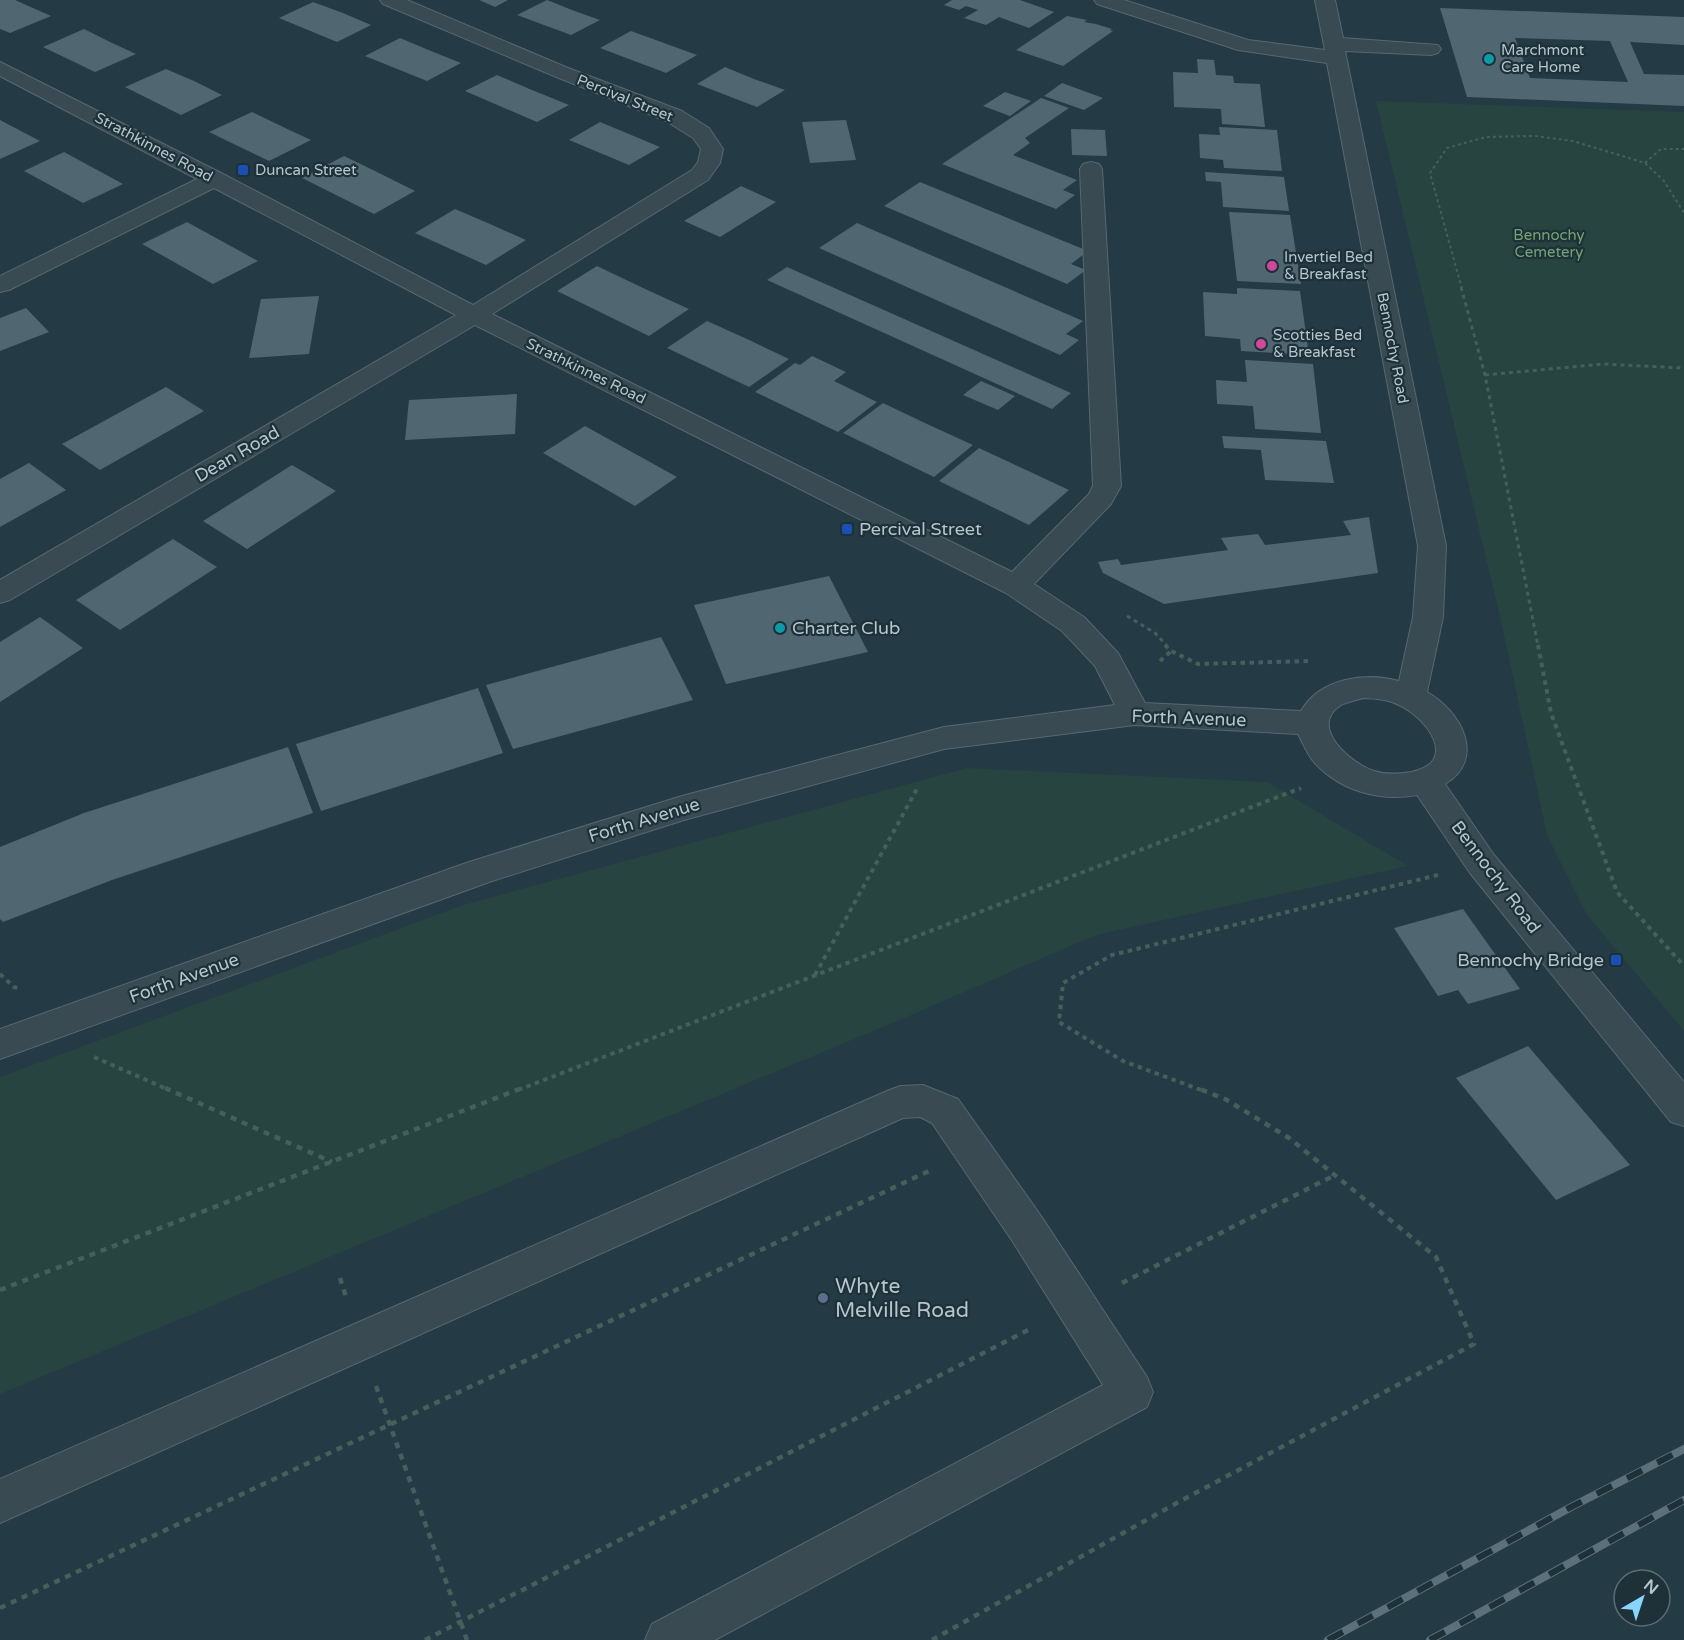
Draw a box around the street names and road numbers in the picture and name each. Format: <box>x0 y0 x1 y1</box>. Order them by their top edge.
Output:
street label: Percival Street <box>574 70 676 126</box>
street label: Strathkinnes Road <box>92 108 216 186</box>
street label: Bennochy Road <box>1373 291 1413 405</box>
street label: Strathkinnes Road <box>523 334 649 408</box>
street label: Dean Road <box>191 421 283 487</box>
street label: Forth Avenue <box>1131 705 1247 731</box>
street label: Forth Avenue <box>586 793 702 847</box>
street label: Bennochy Road <box>1446 816 1546 938</box>
street label: Forth Avenue <box>126 948 242 1008</box>

